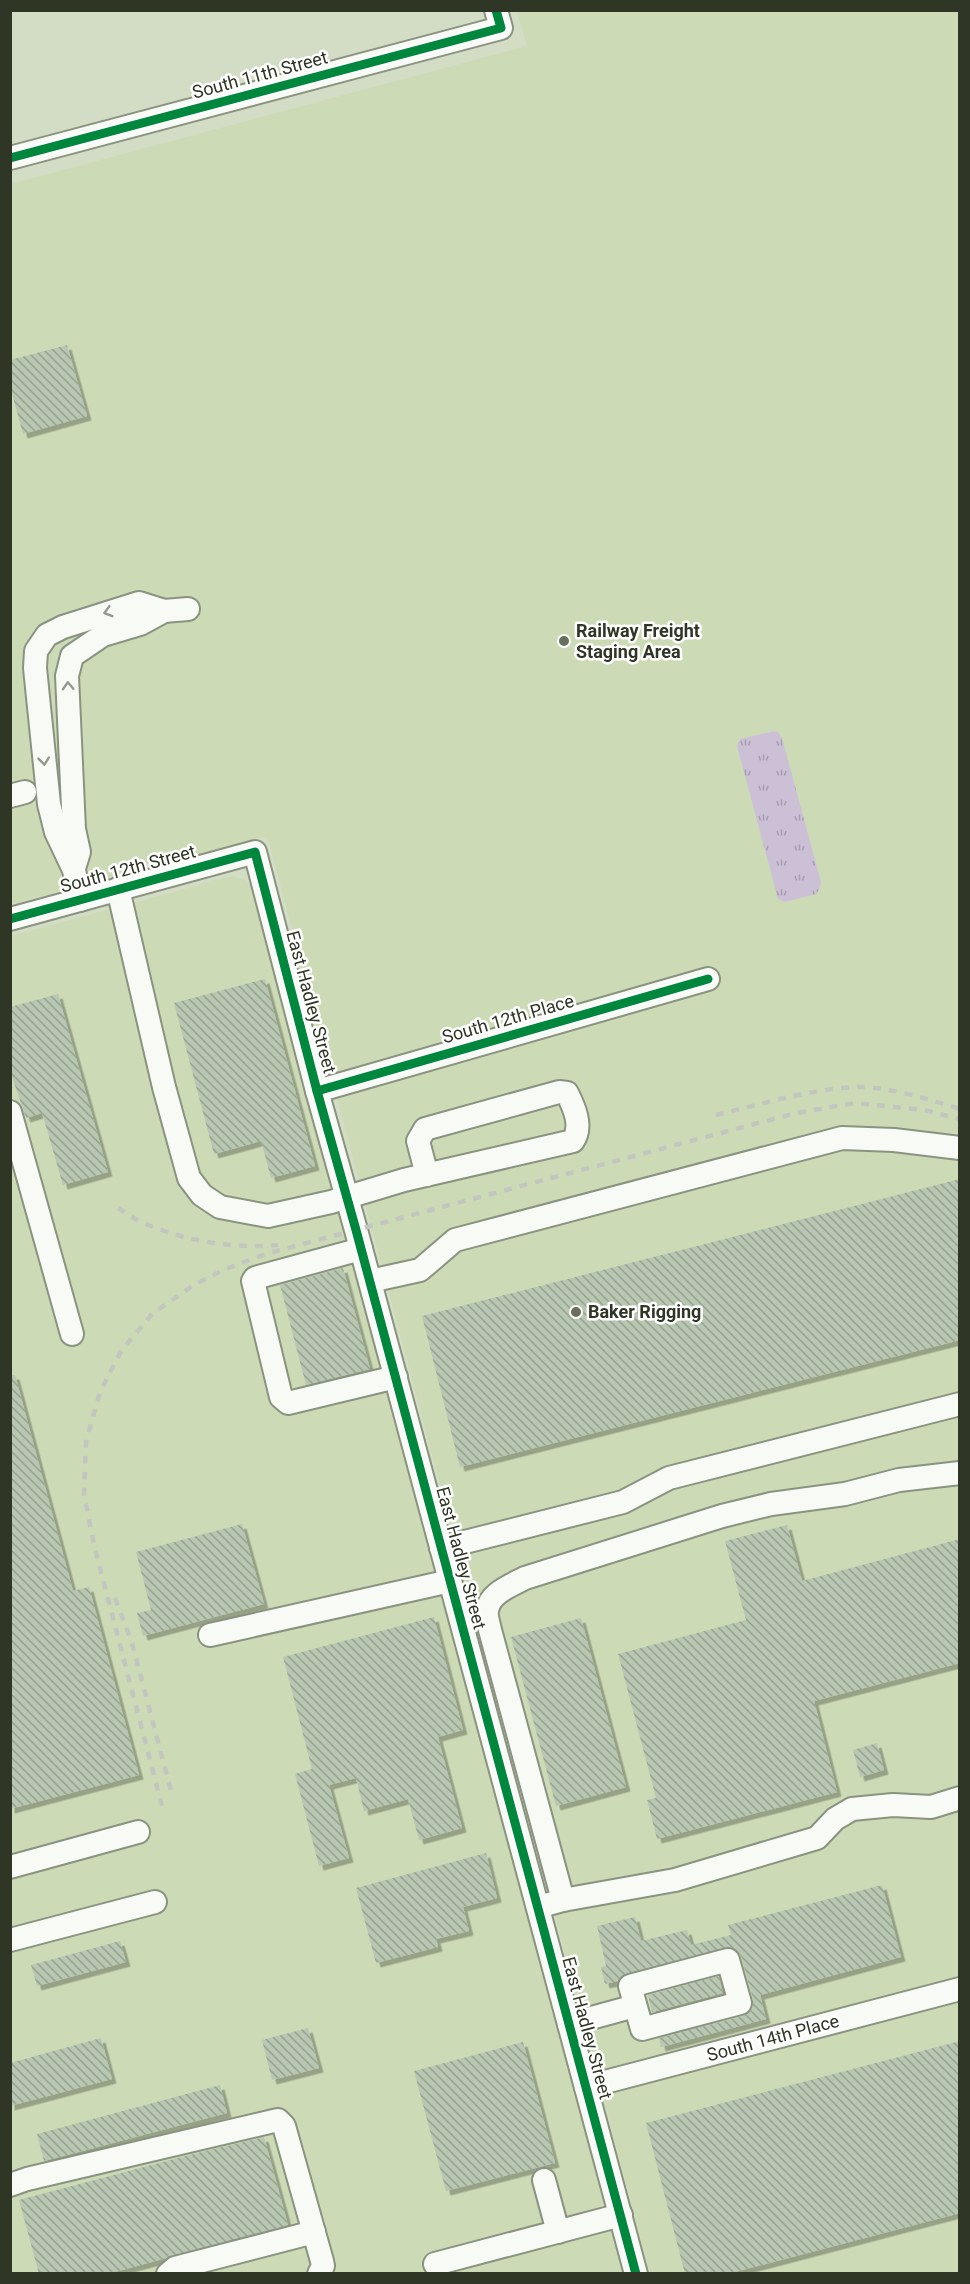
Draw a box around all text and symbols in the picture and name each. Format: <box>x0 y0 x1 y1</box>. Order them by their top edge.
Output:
street label: South 11th Street <box>190 46 330 103</box>
one-way arrow <box>103 605 114 617</box>
place label: Railway Freight Staging Area <box>576 620 700 662</box>
marker: Railway Freight Staging Area <box>557 634 571 648</box>
one-way arrow <box>61 682 74 691</box>
one-way arrow <box>38 756 50 765</box>
street label: South 12th Street <box>58 840 198 897</box>
street label: East Hadley Street <box>282 928 341 1076</box>
street label: South 12th Place <box>440 990 576 1047</box>
place label: Baker Rigging <box>588 1301 701 1322</box>
marker: Baker Rigging <box>569 1305 583 1319</box>
street label: East Hadley Street <box>432 1484 491 1632</box>
street label: East Hadley Street <box>558 1954 617 2102</box>
street label: South 14th Place <box>704 2010 841 2065</box>

